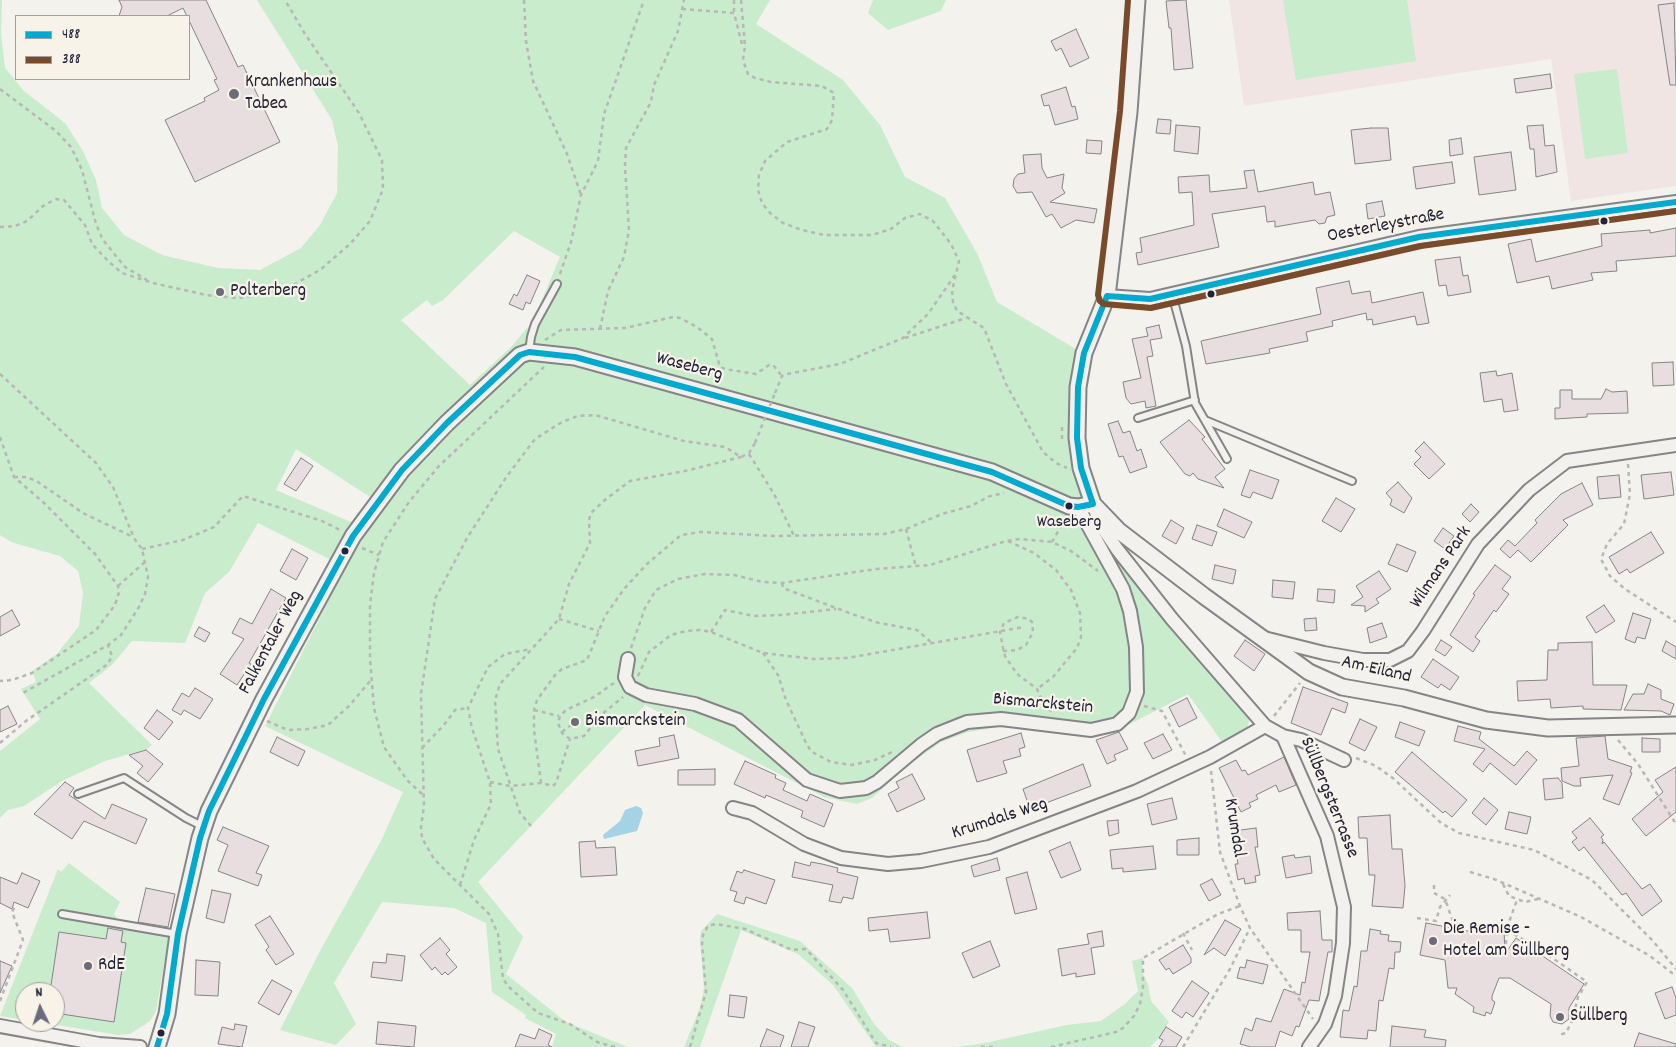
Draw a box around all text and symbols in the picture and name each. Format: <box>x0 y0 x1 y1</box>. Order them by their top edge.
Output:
legend <box>15 15 190 80</box>
text: 488 <box>62 24 80 46</box>
text: 388 <box>62 49 81 71</box>
place label: Krankenhaus Tabea <box>245 72 337 116</box>
marker: Krankenhaus Tabea <box>227 87 241 101</box>
street label: Oesterleystraße <box>1326 204 1446 250</box>
unlabelled marker <box>1599 216 1609 226</box>
place label: Polterberg <box>230 281 306 303</box>
marker: Polterberg <box>214 286 226 298</box>
unlabelled marker <box>1206 289 1216 299</box>
street label: Waseberg <box>653 348 725 388</box>
marker: Waseberg <box>1064 501 1074 511</box>
place label: Waseberg <box>1037 513 1101 535</box>
street label: Wilmans Park <box>1406 523 1478 613</box>
unlabelled marker <box>340 546 350 556</box>
street label: Falkentaler Weg <box>235 587 309 699</box>
street label: Am Eiland <box>1339 652 1413 690</box>
street label: Bismarckstein <box>992 689 1094 721</box>
place label: Bismarckstein <box>585 711 686 733</box>
marker: Bismarckstein <box>569 716 581 728</box>
street label: Süllbergsterrasse <box>1293 734 1363 862</box>
street label: Krumdals Weg <box>949 794 1051 846</box>
street label: Krumdal <box>1217 797 1249 859</box>
place label: Die Remise - Hotel am Süllberg <box>1443 919 1569 963</box>
marker: Die Remise - Hotel am Süllberg <box>1427 935 1439 947</box>
place label: RdE <box>98 955 125 977</box>
marker: RdE <box>82 960 94 972</box>
north arrow <box>15 982 65 1032</box>
text: N <box>35 983 43 1003</box>
place label: Süllberg <box>1570 1006 1628 1028</box>
marker: Süllberg <box>1554 1011 1566 1023</box>
unlabelled marker <box>156 1028 166 1038</box>

